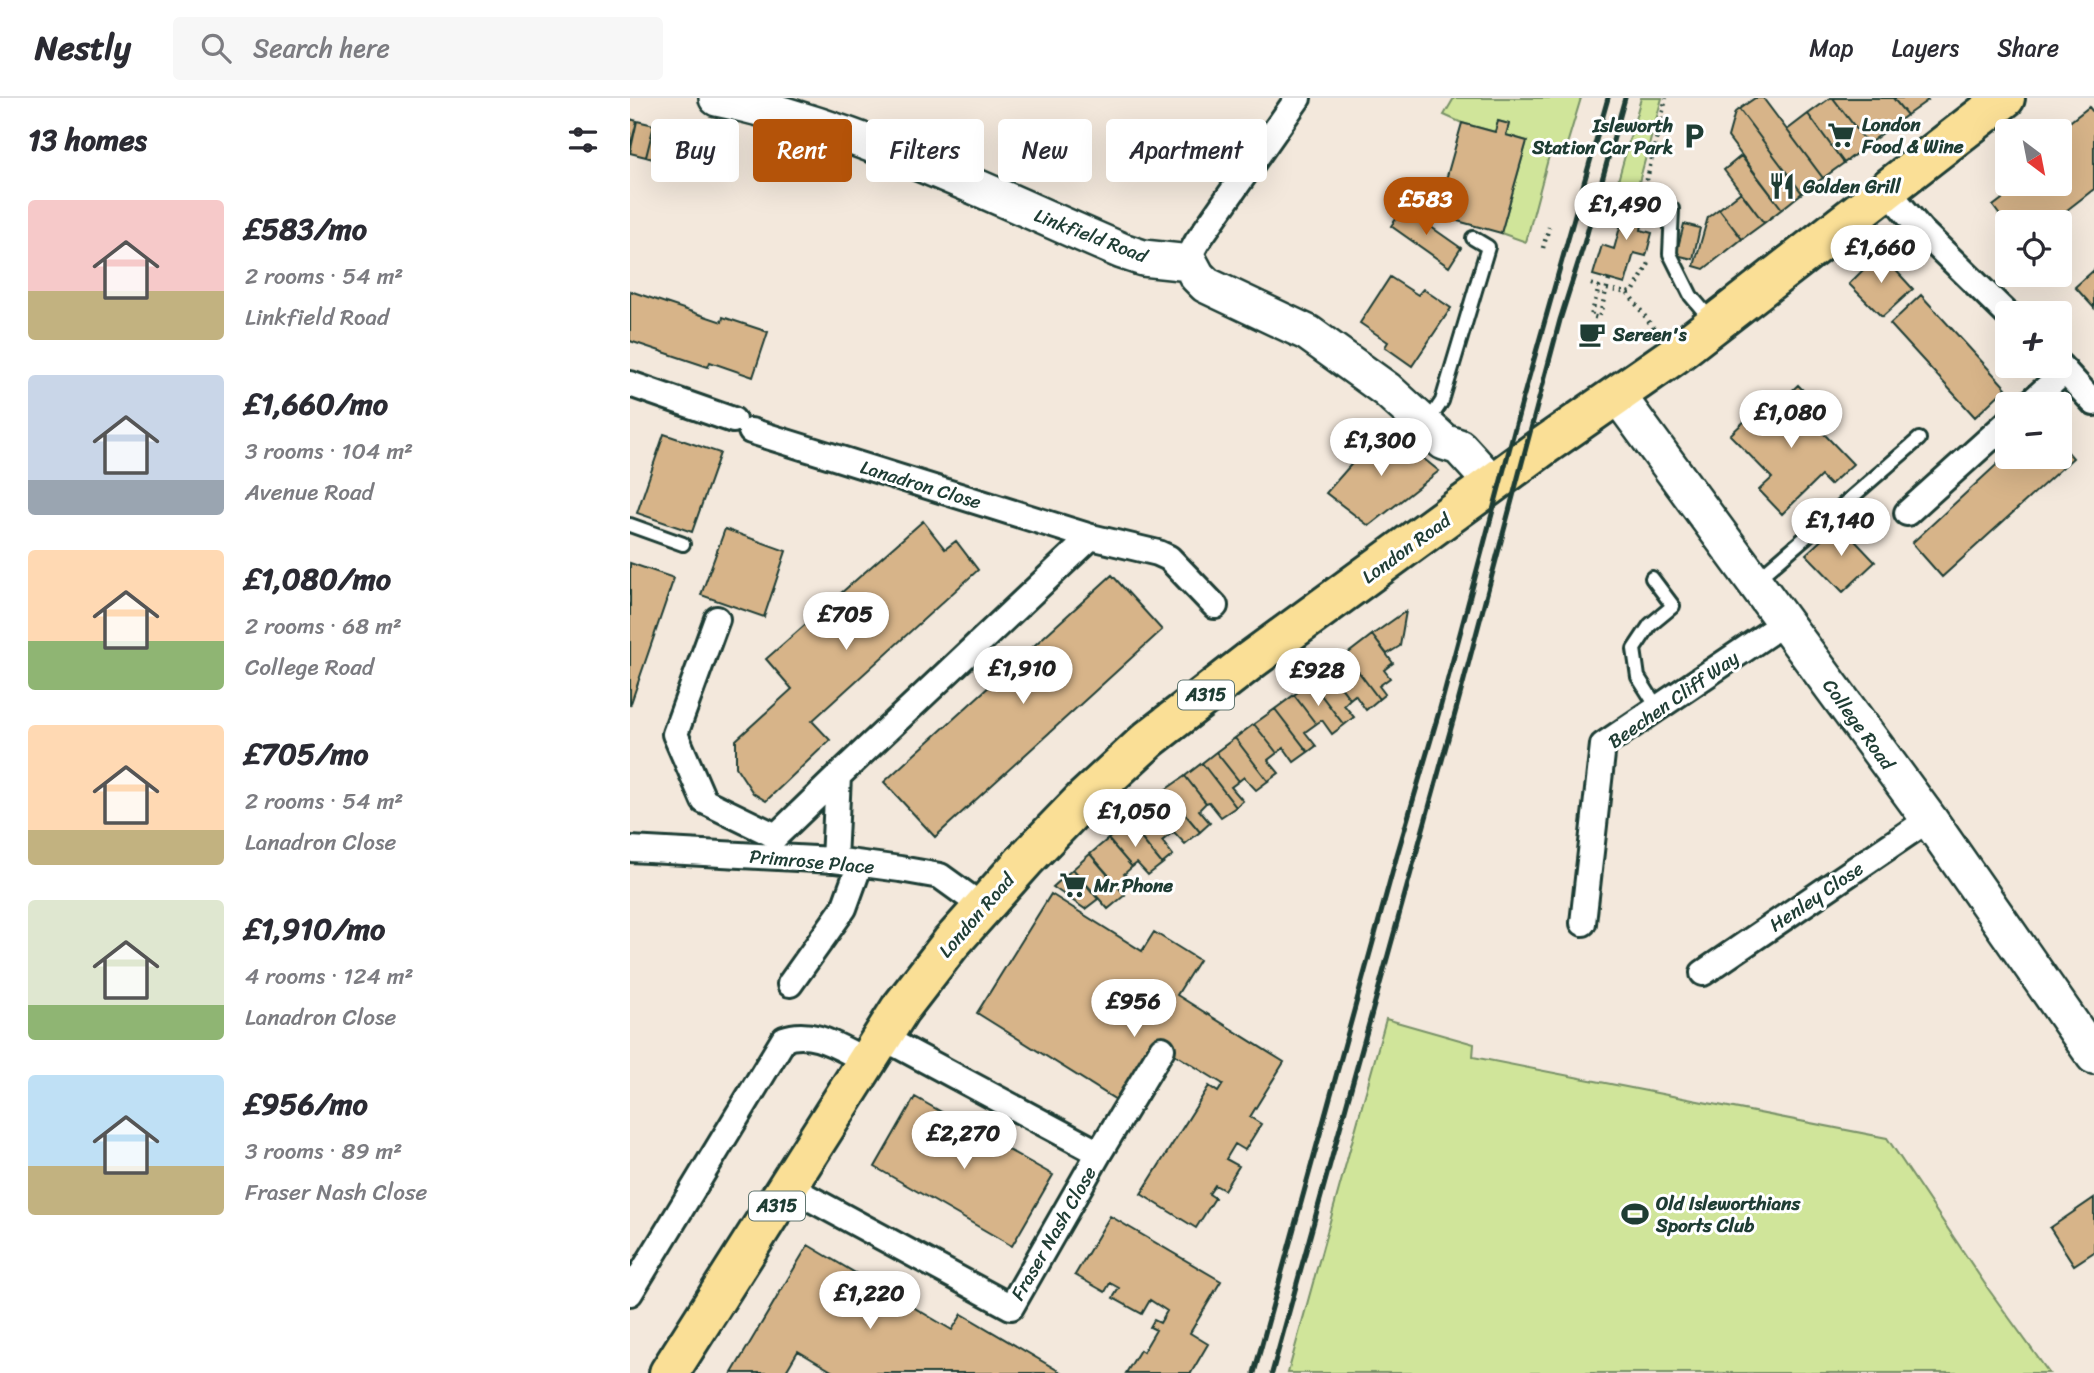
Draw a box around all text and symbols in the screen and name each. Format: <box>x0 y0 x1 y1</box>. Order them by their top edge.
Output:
search box <box>173 17 663 80</box>
text: Nestly <box>35 19 131 77</box>
text: Search here <box>253 25 390 71</box>
text: Map <box>1809 27 1854 69</box>
text: Layers <box>1892 27 1959 69</box>
text: Share <box>1997 27 2059 69</box>
icon: search <box>197 29 235 67</box>
place label: London Food & Wine <box>1861 108 1964 163</box>
place label: Isleworth Station Car Park <box>1531 109 1673 164</box>
text: 13 homes <box>28 113 147 167</box>
chip: Buy <box>651 119 739 182</box>
chip: Rent <box>753 119 852 182</box>
chip: Filters <box>866 119 984 182</box>
chip: New <box>998 119 1092 182</box>
chip: Apartment <box>1106 119 1267 182</box>
north arrow <box>1995 119 2072 196</box>
map controls <box>1995 119 2072 469</box>
supermarket icon: London Food & Wine <box>1826 120 1856 150</box>
icon: filters <box>564 121 602 159</box>
parking icon: Isleworth Station Car Park <box>1679 121 1709 151</box>
place label: Golden Grill <box>1802 170 1901 203</box>
restaurant icon: Golden Grill <box>1767 171 1797 201</box>
pin: £583 <box>1385 178 1467 237</box>
text: £583 <box>1400 179 1452 220</box>
pin: £1,490 <box>1569 183 1683 242</box>
text: £1,490 <box>1590 184 1662 225</box>
street label: Linkfield Road <box>1029 199 1153 273</box>
text: £583/mo <box>245 202 367 256</box>
button: locate <box>1995 210 2072 287</box>
pin: £1,660 <box>1824 226 1938 285</box>
text: £1,660 <box>1847 227 1915 268</box>
icon: home <box>84 228 168 312</box>
text: 2 rooms · 54 m² <box>245 256 403 297</box>
text: Linkfield Road <box>245 297 389 338</box>
button: + <box>1995 301 2072 378</box>
place label: Sereen's <box>1612 318 1688 351</box>
cafe icon: Sereen's <box>1577 319 1607 349</box>
text: £1,660/mo <box>245 377 388 431</box>
pin: £1,080 <box>1734 390 1848 450</box>
text: £1,080 <box>1755 392 1827 433</box>
button: − <box>1995 392 2072 469</box>
icon: home <box>84 403 168 487</box>
pin: £1,300 <box>1324 418 1438 478</box>
text: £1,300 <box>1346 420 1416 461</box>
text: 3 rooms · 104 m² <box>245 431 413 472</box>
street label: Lanadron Close <box>856 450 986 519</box>
text: Avenue Road <box>245 472 374 513</box>
pin: £1,140 <box>1784 498 1898 558</box>
text: £1,140 <box>1807 500 1875 541</box>
street label: London Road <box>1354 503 1460 592</box>
text: £1,080/mo <box>245 552 391 606</box>
icon: home <box>84 578 168 662</box>
pin: £705 <box>805 592 887 652</box>
text: £705 <box>819 594 873 635</box>
text: 2 rooms · 68 m² <box>245 606 402 647</box>
street label: Beechen Cliff Way <box>1601 642 1746 757</box>
pin: £1,910 <box>966 646 1080 706</box>
text: College Road <box>245 647 374 688</box>
text: £1,910 <box>990 648 1056 689</box>
pin: £928 <box>1277 648 1359 708</box>
text: £928 <box>1291 650 1345 691</box>
street label: College Road <box>1814 671 1904 779</box>
road number: A315 <box>1178 680 1234 710</box>
text: £705/mo <box>245 727 368 781</box>
icon: home <box>84 753 168 837</box>
text: 2 rooms · 54 m² <box>245 781 403 822</box>
pin: £1,050 <box>1078 790 1192 849</box>
text: £1,050 <box>1099 791 1171 832</box>
text: Lanadron Close <box>245 822 396 863</box>
street label: Primrose Place <box>748 840 876 883</box>
street label: Henley Close <box>1762 852 1871 940</box>
street label: London Road <box>930 864 1024 965</box>
place label: Mr Phone <box>1093 869 1173 902</box>
supermarket icon: Mr Phone <box>1058 870 1088 900</box>
text: £1,910/mo <box>245 902 385 956</box>
icon: home <box>84 928 168 1012</box>
text: 4 rooms · 124 m² <box>245 956 414 997</box>
pin: £956 <box>1093 979 1175 1039</box>
text: £956 <box>1107 981 1161 1022</box>
text: Lanadron Close <box>245 997 396 1038</box>
text: £956/mo <box>245 1077 368 1131</box>
icon: home <box>84 1103 168 1187</box>
pin: £2,270 <box>907 1112 1021 1171</box>
text: £2,270 <box>928 1113 1000 1154</box>
text: 3 rooms · 89 m² <box>245 1131 402 1172</box>
street label: Fraser Nash Close <box>1001 1160 1106 1307</box>
text: Fraser Nash Close <box>245 1172 427 1213</box>
place label: Old Isleworthians Sports Club <box>1655 1187 1801 1242</box>
road number: A315 <box>749 1191 805 1220</box>
sports icon: Old Isleworthians Sports Club <box>1620 1199 1650 1229</box>
pin: £1,220 <box>813 1272 927 1331</box>
text: £1,220 <box>835 1273 905 1314</box>

